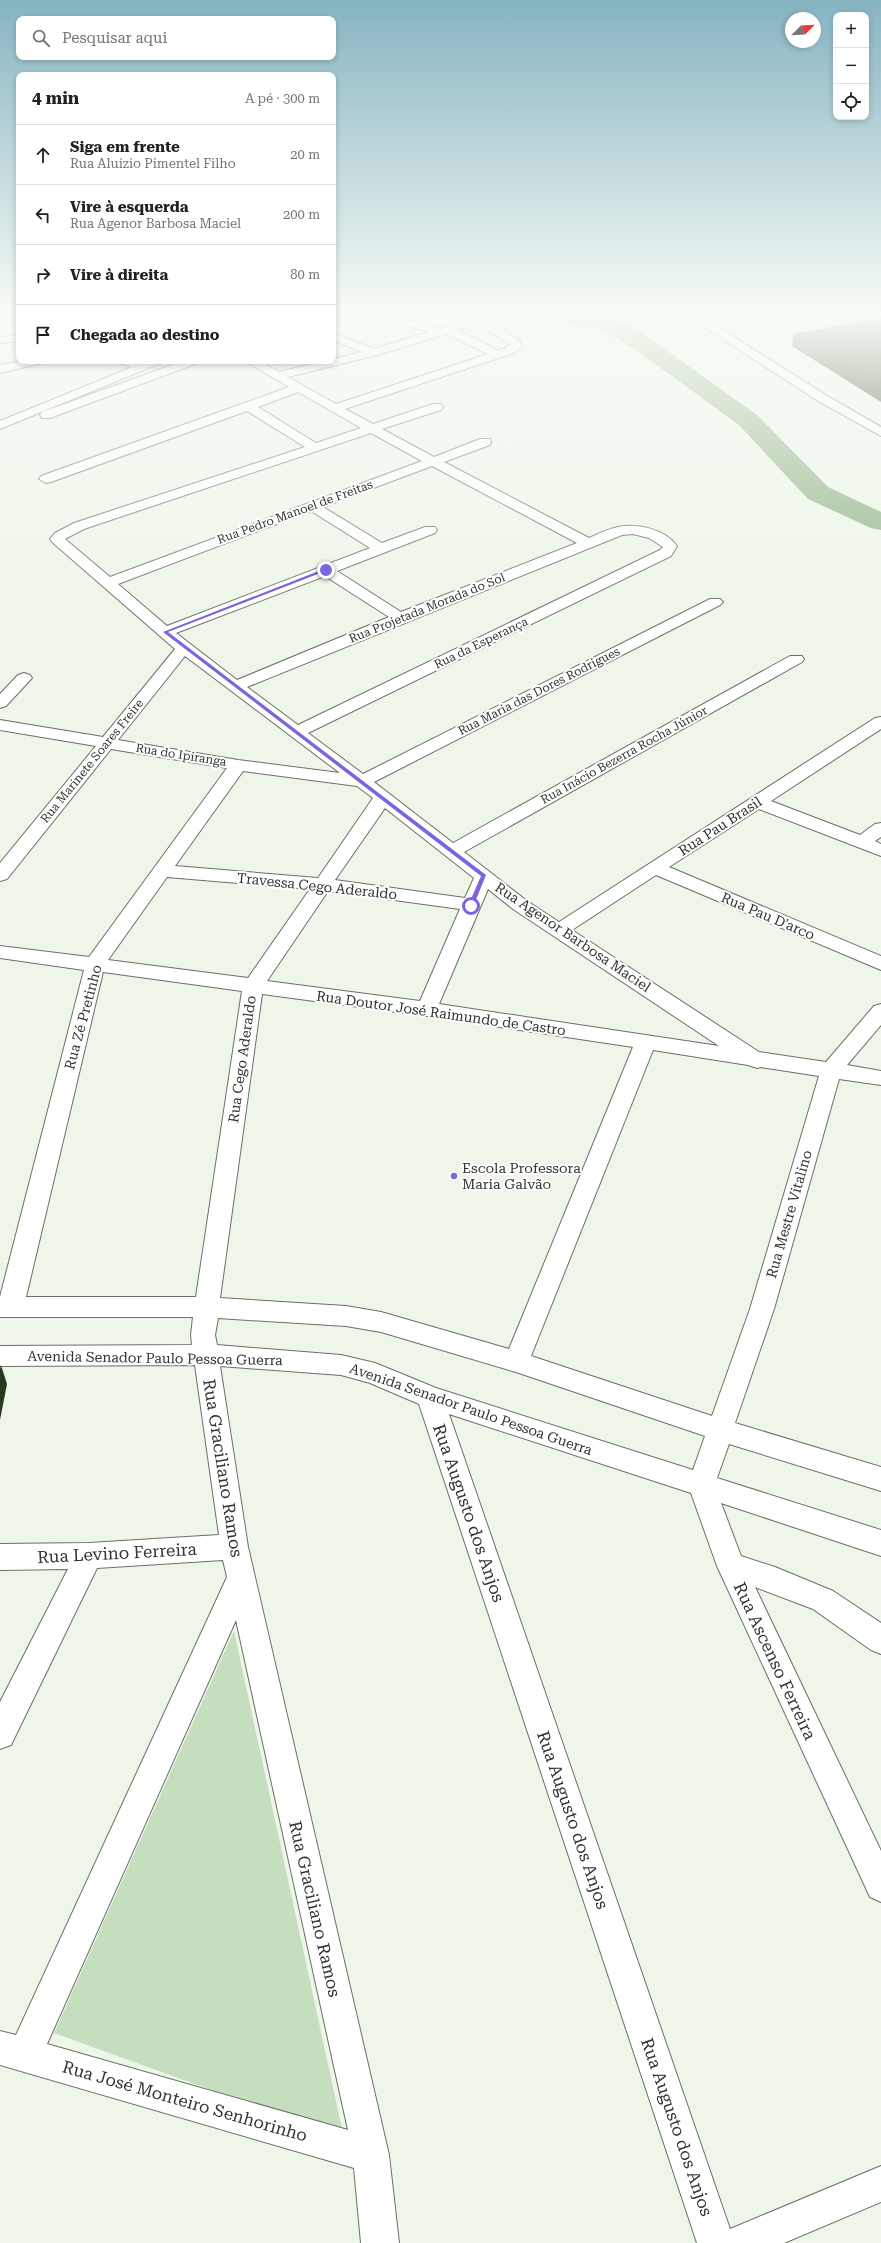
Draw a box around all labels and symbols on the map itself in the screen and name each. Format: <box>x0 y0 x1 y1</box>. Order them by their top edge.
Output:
north arrow <box>785 12 821 48</box>
street label: Rua Pedro Manoel de Freitas <box>215 477 375 547</box>
route end <box>317 561 335 579</box>
street label: Rua Projetada Morada do Sol <box>347 570 507 646</box>
street label: Rua da Esperança <box>432 614 531 672</box>
street label: Rua Maria das Dores Rodrigues <box>456 644 622 738</box>
street label: Rua Marinete Soares Freire <box>38 696 147 826</box>
street label: Rua Inácio Bezerra Rocha Júnior <box>538 703 710 807</box>
street label: Rua do Ipiranga <box>135 741 228 769</box>
street label: Rua Pau Brasil <box>675 793 765 859</box>
street label: Travessa Cego Aderaldo <box>236 870 398 902</box>
street label: Rua Agenor Barbosa Maciel <box>492 879 654 996</box>
street label: Rua Pau D'arco <box>719 889 817 943</box>
route start <box>462 897 480 915</box>
street label: Rua Zé Pretinho <box>61 963 105 1071</box>
street label: Rua Doutor José Raimundo de Castro <box>315 988 567 1038</box>
street label: Rua Cego Aderaldo <box>225 994 259 1124</box>
street label: Rua Mestre Vitalino <box>763 1148 815 1280</box>
place label: Escola Professora Maria Galvão <box>462 1160 581 1192</box>
marker: Escola Professora Maria Galvão <box>449 1171 459 1181</box>
street label: Avenida Senador Paulo Pessoa Guerra <box>27 1348 283 1368</box>
street label: Avenida Senador Paulo Pessoa Guerra <box>348 1360 595 1458</box>
street label: Rua Graciliano Ramos <box>199 1377 247 1559</box>
street label: Rua Augusto dos Anjos <box>429 1421 509 1605</box>
street label: Rua Levino Ferreira <box>37 1539 197 1567</box>
street label: Rua Ascenso Ferreira <box>730 1579 820 1743</box>
street label: Rua Augusto dos Anjos <box>533 1728 613 1912</box>
street label: Rua Graciliano Ramos <box>285 1819 345 1999</box>
street label: Rua Augusto dos Anjos <box>637 2035 717 2219</box>
street label: Rua José Monteiro Senhorinho <box>60 2056 310 2146</box>

